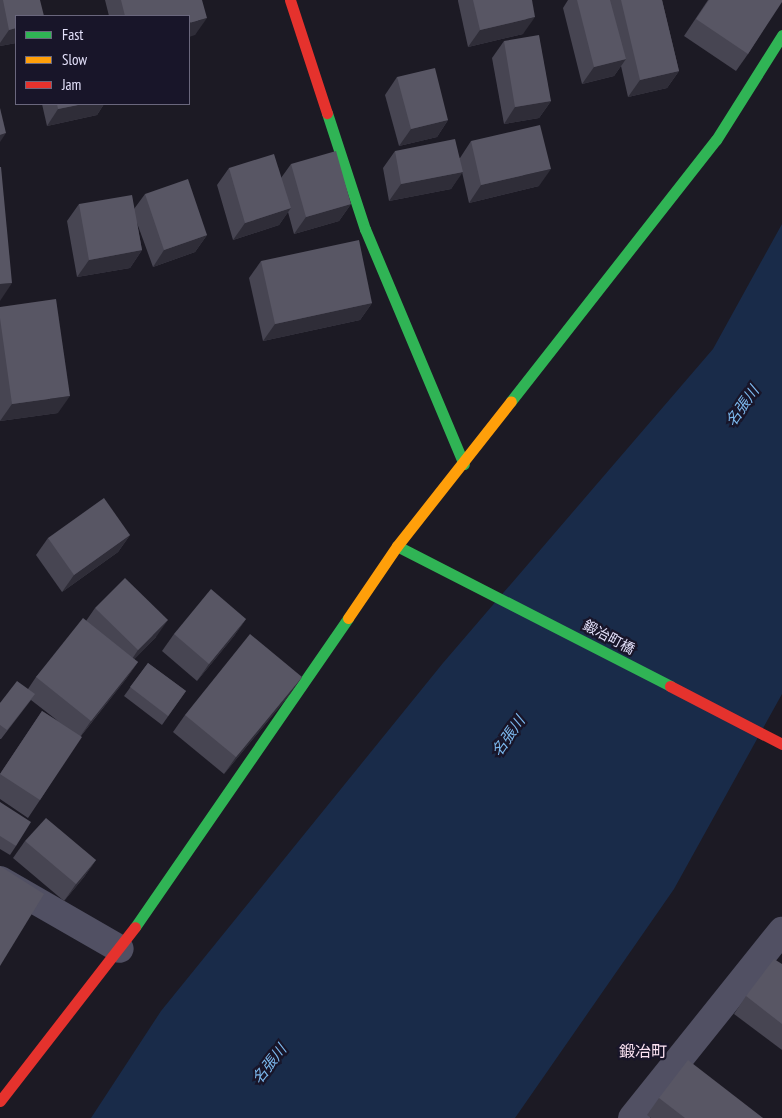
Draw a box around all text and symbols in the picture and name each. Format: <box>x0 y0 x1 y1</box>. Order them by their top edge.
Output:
legend <box>15 15 190 105</box>
text: Fast <box>62 25 83 44</box>
text: Slow <box>62 50 87 69</box>
text: Jam <box>62 75 81 94</box>
water label: 名張川 <box>722 382 762 430</box>
street label: 鍛冶町橋 <box>580 616 638 658</box>
water label: 名張川 <box>488 712 528 760</box>
water label: 名張川 <box>248 1041 290 1087</box>
district label: 鍛冶町 <box>619 1041 667 1061</box>

